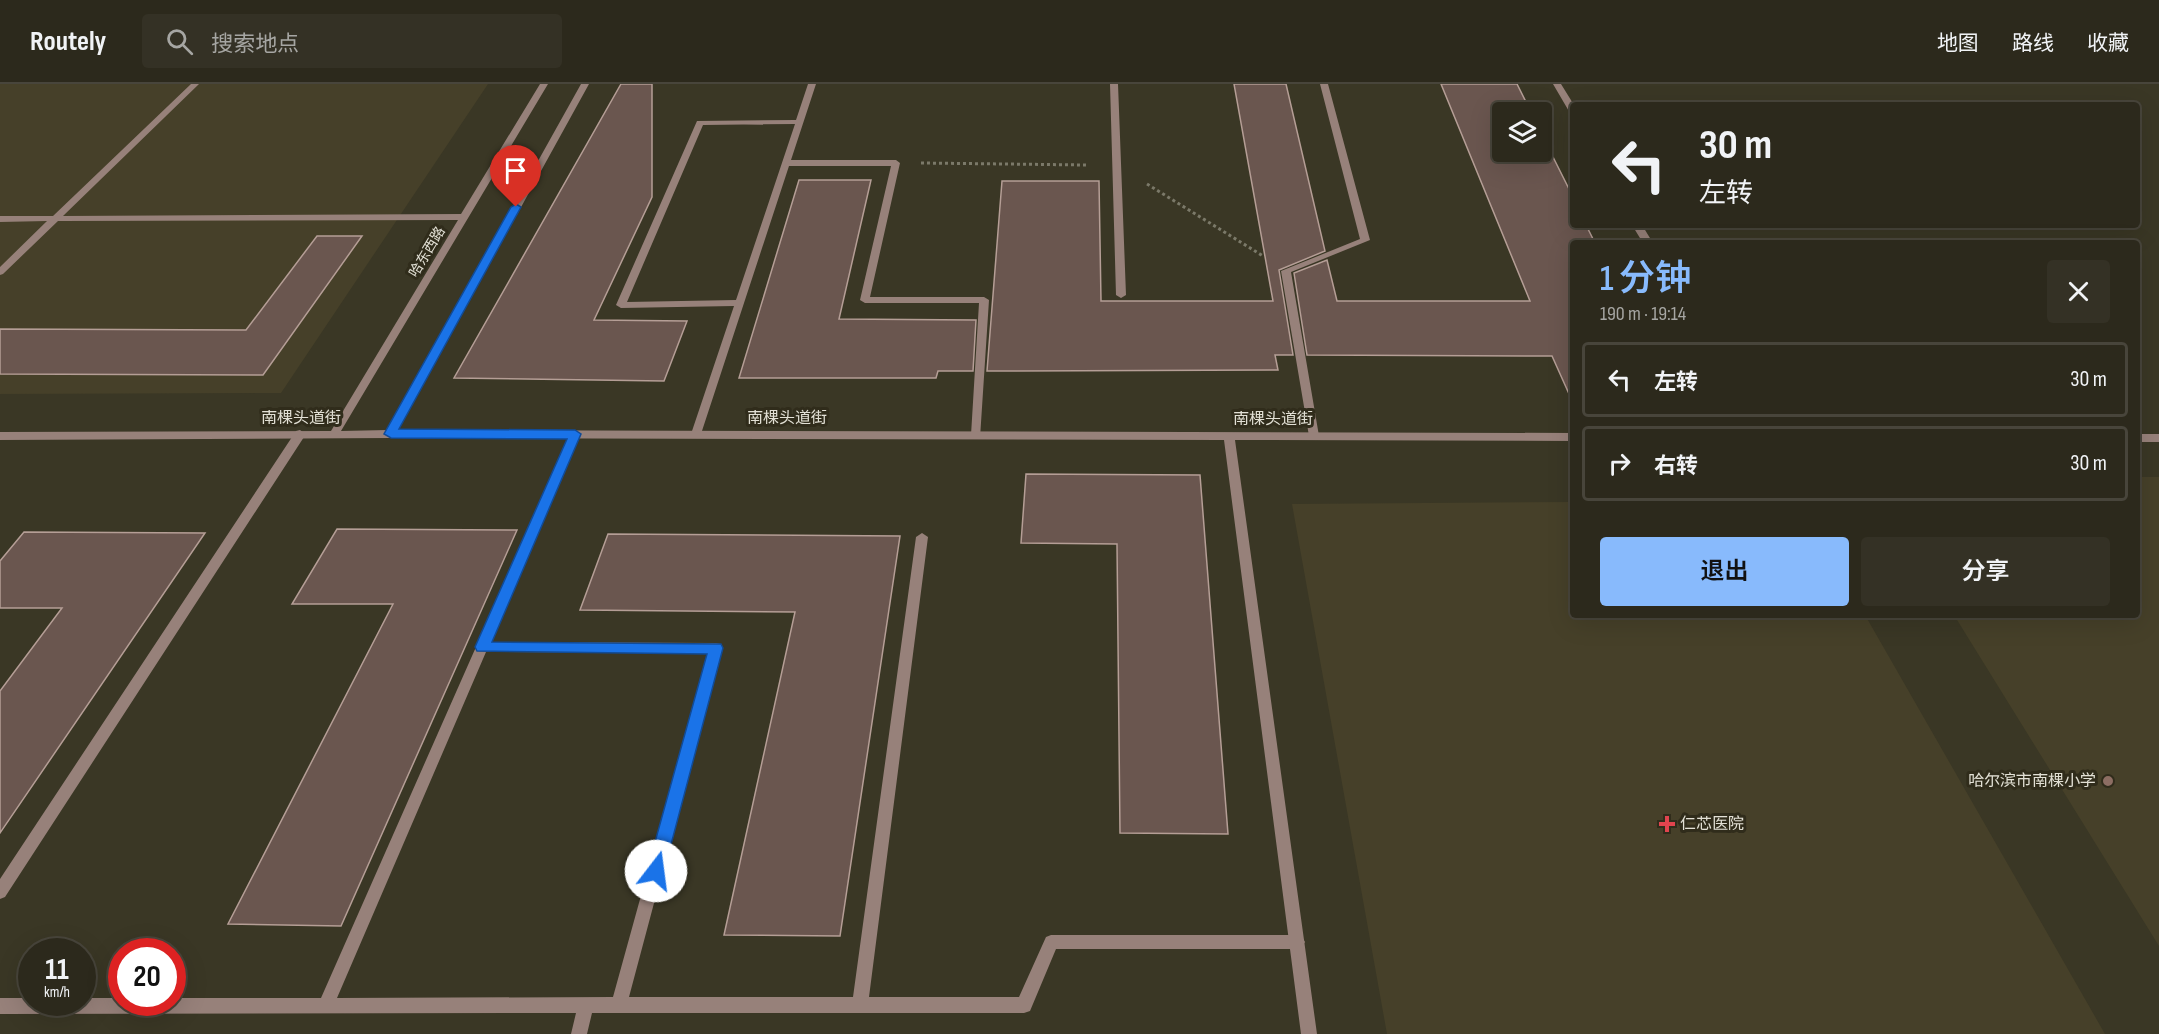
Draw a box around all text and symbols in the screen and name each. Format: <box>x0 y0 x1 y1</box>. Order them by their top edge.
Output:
search box <box>142 14 562 68</box>
text: Routely <box>30 25 106 58</box>
icon: search <box>163 25 196 58</box>
text: 搜索地点 <box>211 31 299 58</box>
text: 地图 <box>1937 31 1979 56</box>
text: 路线 <box>2012 31 2054 56</box>
text: 收藏 <box>2087 31 2129 56</box>
map controls <box>1492 102 1552 162</box>
button: layers <box>1492 102 1552 162</box>
text: 30 m <box>1699 120 1772 171</box>
icon: left <box>1600 126 1678 204</box>
pin <box>490 145 541 207</box>
icon: arrive <box>499 154 532 187</box>
text: 左转 <box>1699 178 1753 210</box>
street label: 哈东西路 <box>405 224 449 280</box>
text: 1 分钟 <box>1600 258 1691 301</box>
button: close <box>2047 260 2110 323</box>
text: 190 m · 19:14 <box>1600 302 1686 326</box>
icon: left <box>1603 363 1636 396</box>
text: 30 m <box>2070 366 2107 393</box>
text: 左转 <box>1654 369 1698 396</box>
street label: 南棵头道街 <box>261 409 341 428</box>
street label: 南棵头道街 <box>747 409 827 428</box>
street label: 南棵头道街 <box>1233 410 1313 429</box>
icon: right <box>1603 447 1636 480</box>
text: 30 m <box>2070 450 2107 477</box>
text: 右转 <box>1654 453 1698 480</box>
button: 退出 <box>1600 537 1849 606</box>
button: 分享 <box>1861 537 2110 606</box>
place label: 哈尔滨市南棵小学 <box>1968 772 2096 791</box>
marker: 哈尔滨市南棵小学 <box>2101 774 2115 788</box>
marker: 仁芯医院 <box>1658 815 1676 833</box>
place label: 仁芯医院 <box>1680 815 1744 834</box>
position arrow <box>624 839 688 903</box>
speed limit sign: 20 <box>108 938 186 1016</box>
text: 11 <box>45 952 69 988</box>
text: km/h <box>44 983 70 1002</box>

